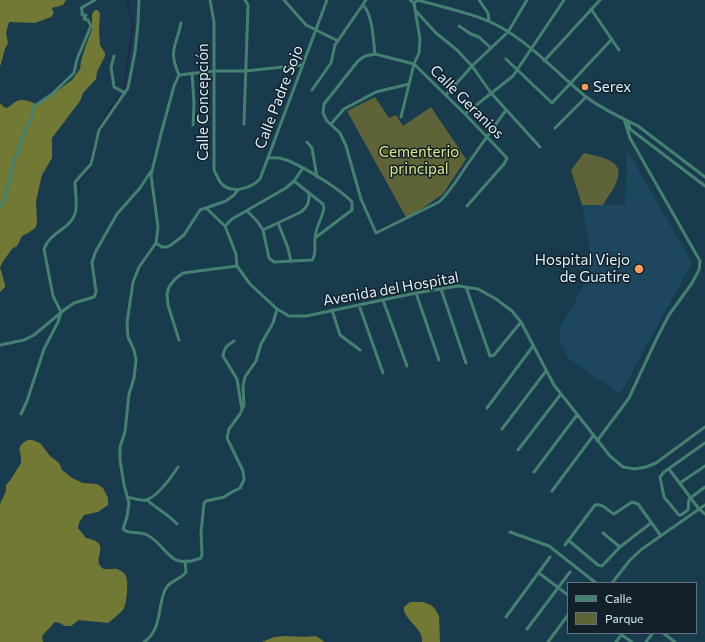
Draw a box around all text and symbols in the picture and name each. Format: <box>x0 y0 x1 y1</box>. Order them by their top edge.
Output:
street label: Calle Concepción <box>194 43 212 161</box>
street label: Calle Padre Sojo <box>251 43 307 151</box>
street label: Calle Geranios <box>426 61 508 143</box>
place label: Serex <box>593 78 631 96</box>
marker: Serex <box>580 82 590 92</box>
park label: Cementerio principal <box>379 143 459 178</box>
place label: Hospital Viejo de Guatire <box>535 251 630 286</box>
marker: Hospital Viejo de Guatire <box>633 263 645 275</box>
street label: Avenida del Hospital <box>322 268 460 310</box>
legend <box>567 582 697 634</box>
text: Calle <box>605 591 632 605</box>
text: Parque <box>605 611 643 625</box>

